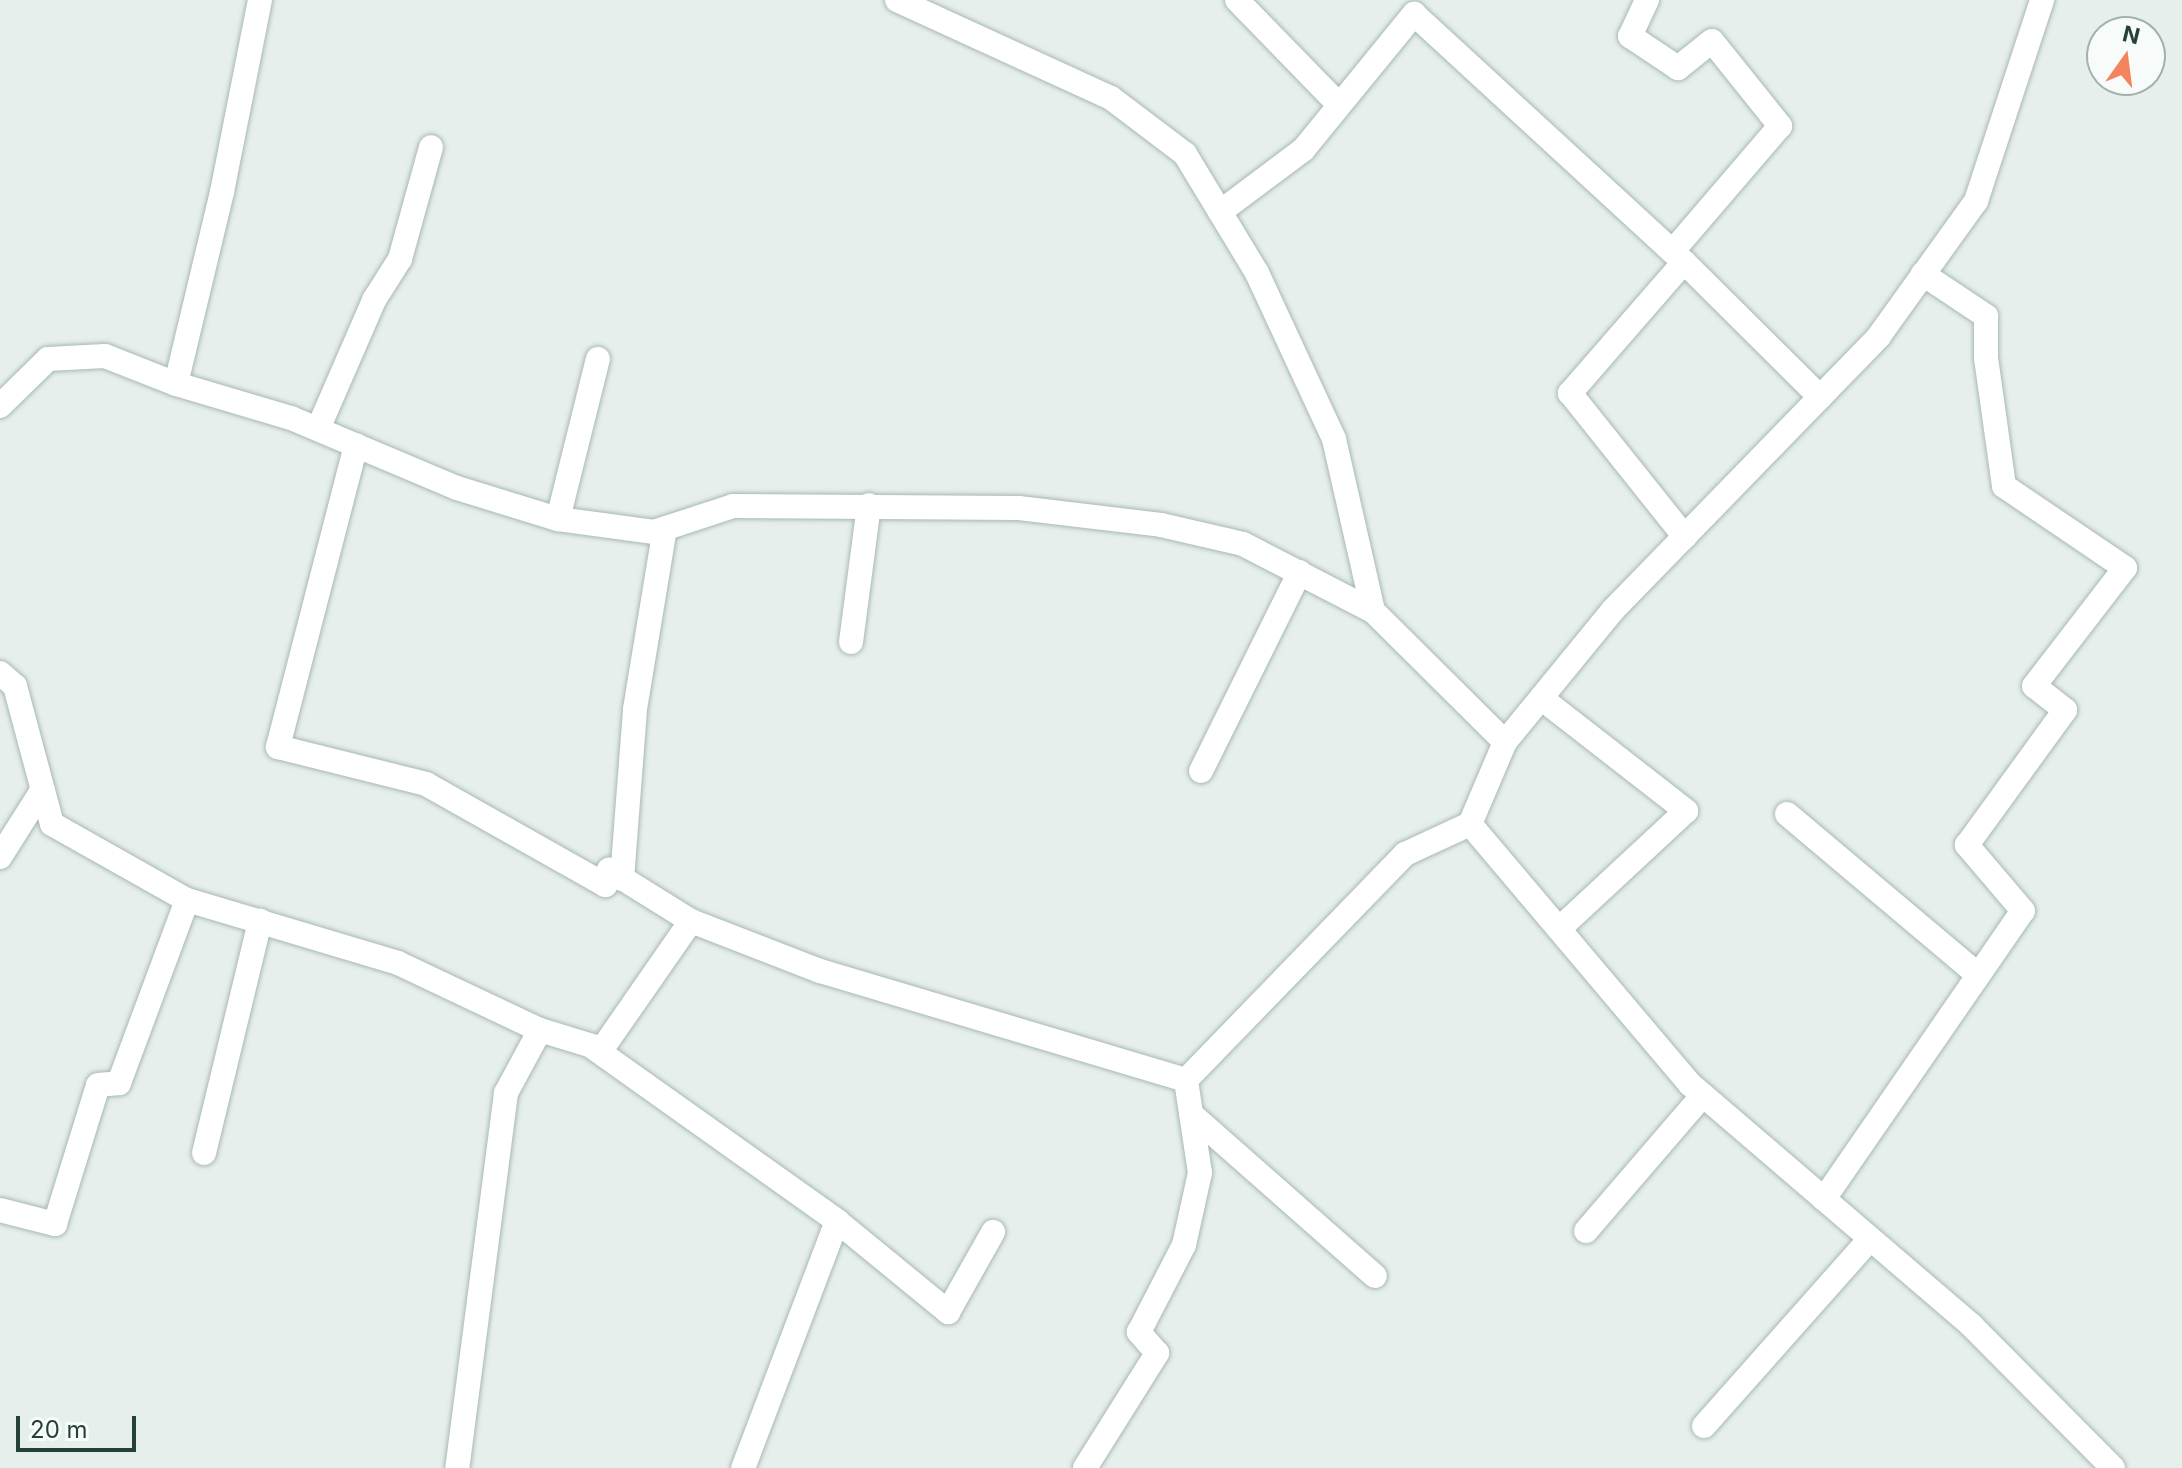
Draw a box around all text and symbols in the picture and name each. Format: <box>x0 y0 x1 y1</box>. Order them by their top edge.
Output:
north arrow <box>2086 16 2166 96</box>
text: N <box>2120 20 2143 49</box>
scale bar <box>20 1400 140 1450</box>
text: 20 m <box>30 1415 88 1444</box>

